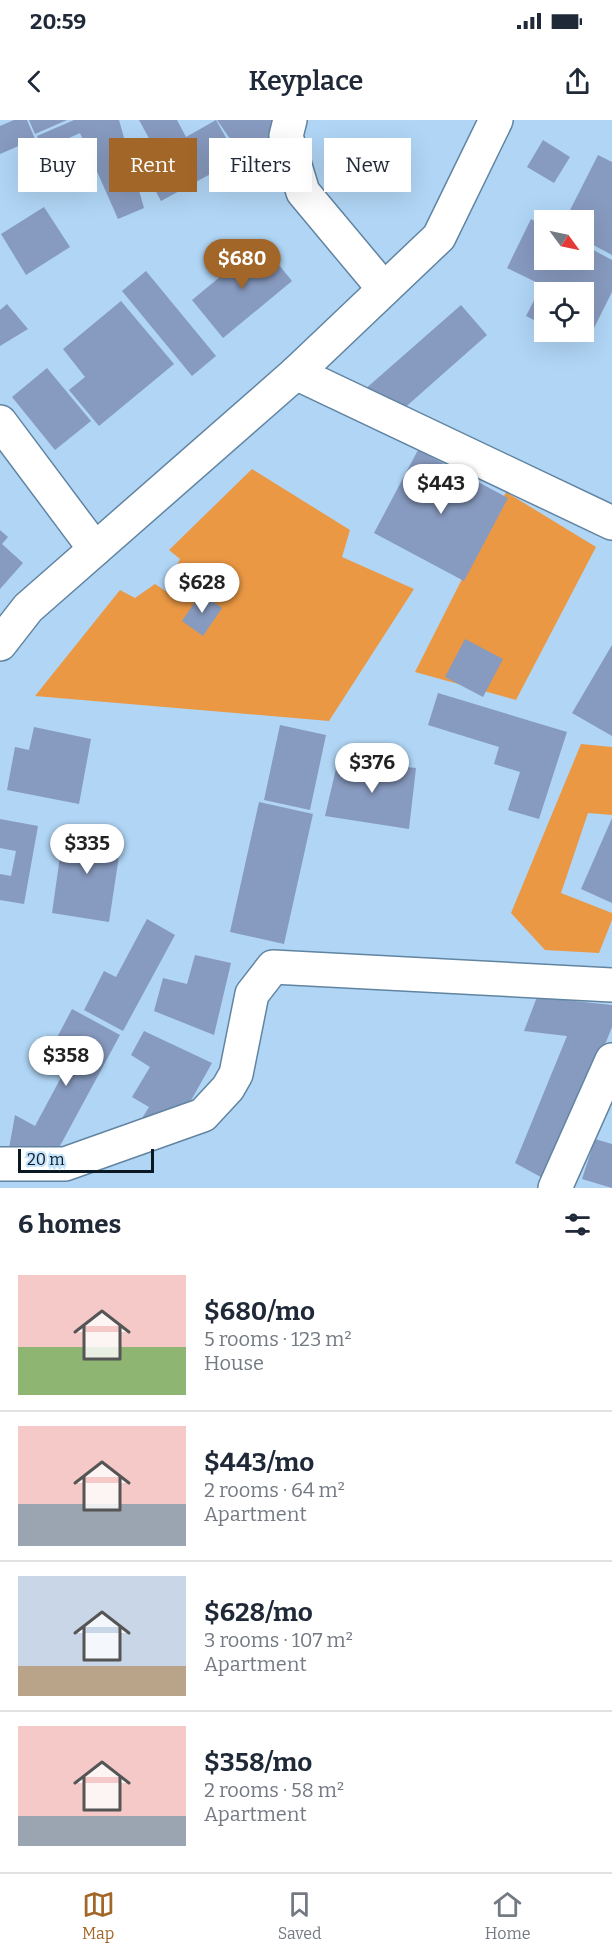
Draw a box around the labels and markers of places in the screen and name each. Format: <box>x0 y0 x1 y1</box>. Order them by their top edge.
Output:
pin: $680 <box>206 239 278 290</box>
pin: $443 <box>405 464 477 515</box>
pin: $628 <box>166 563 238 614</box>
pin: $376 <box>336 743 408 794</box>
pin: $335 <box>51 824 123 875</box>
pin: $358 <box>30 1036 102 1087</box>

